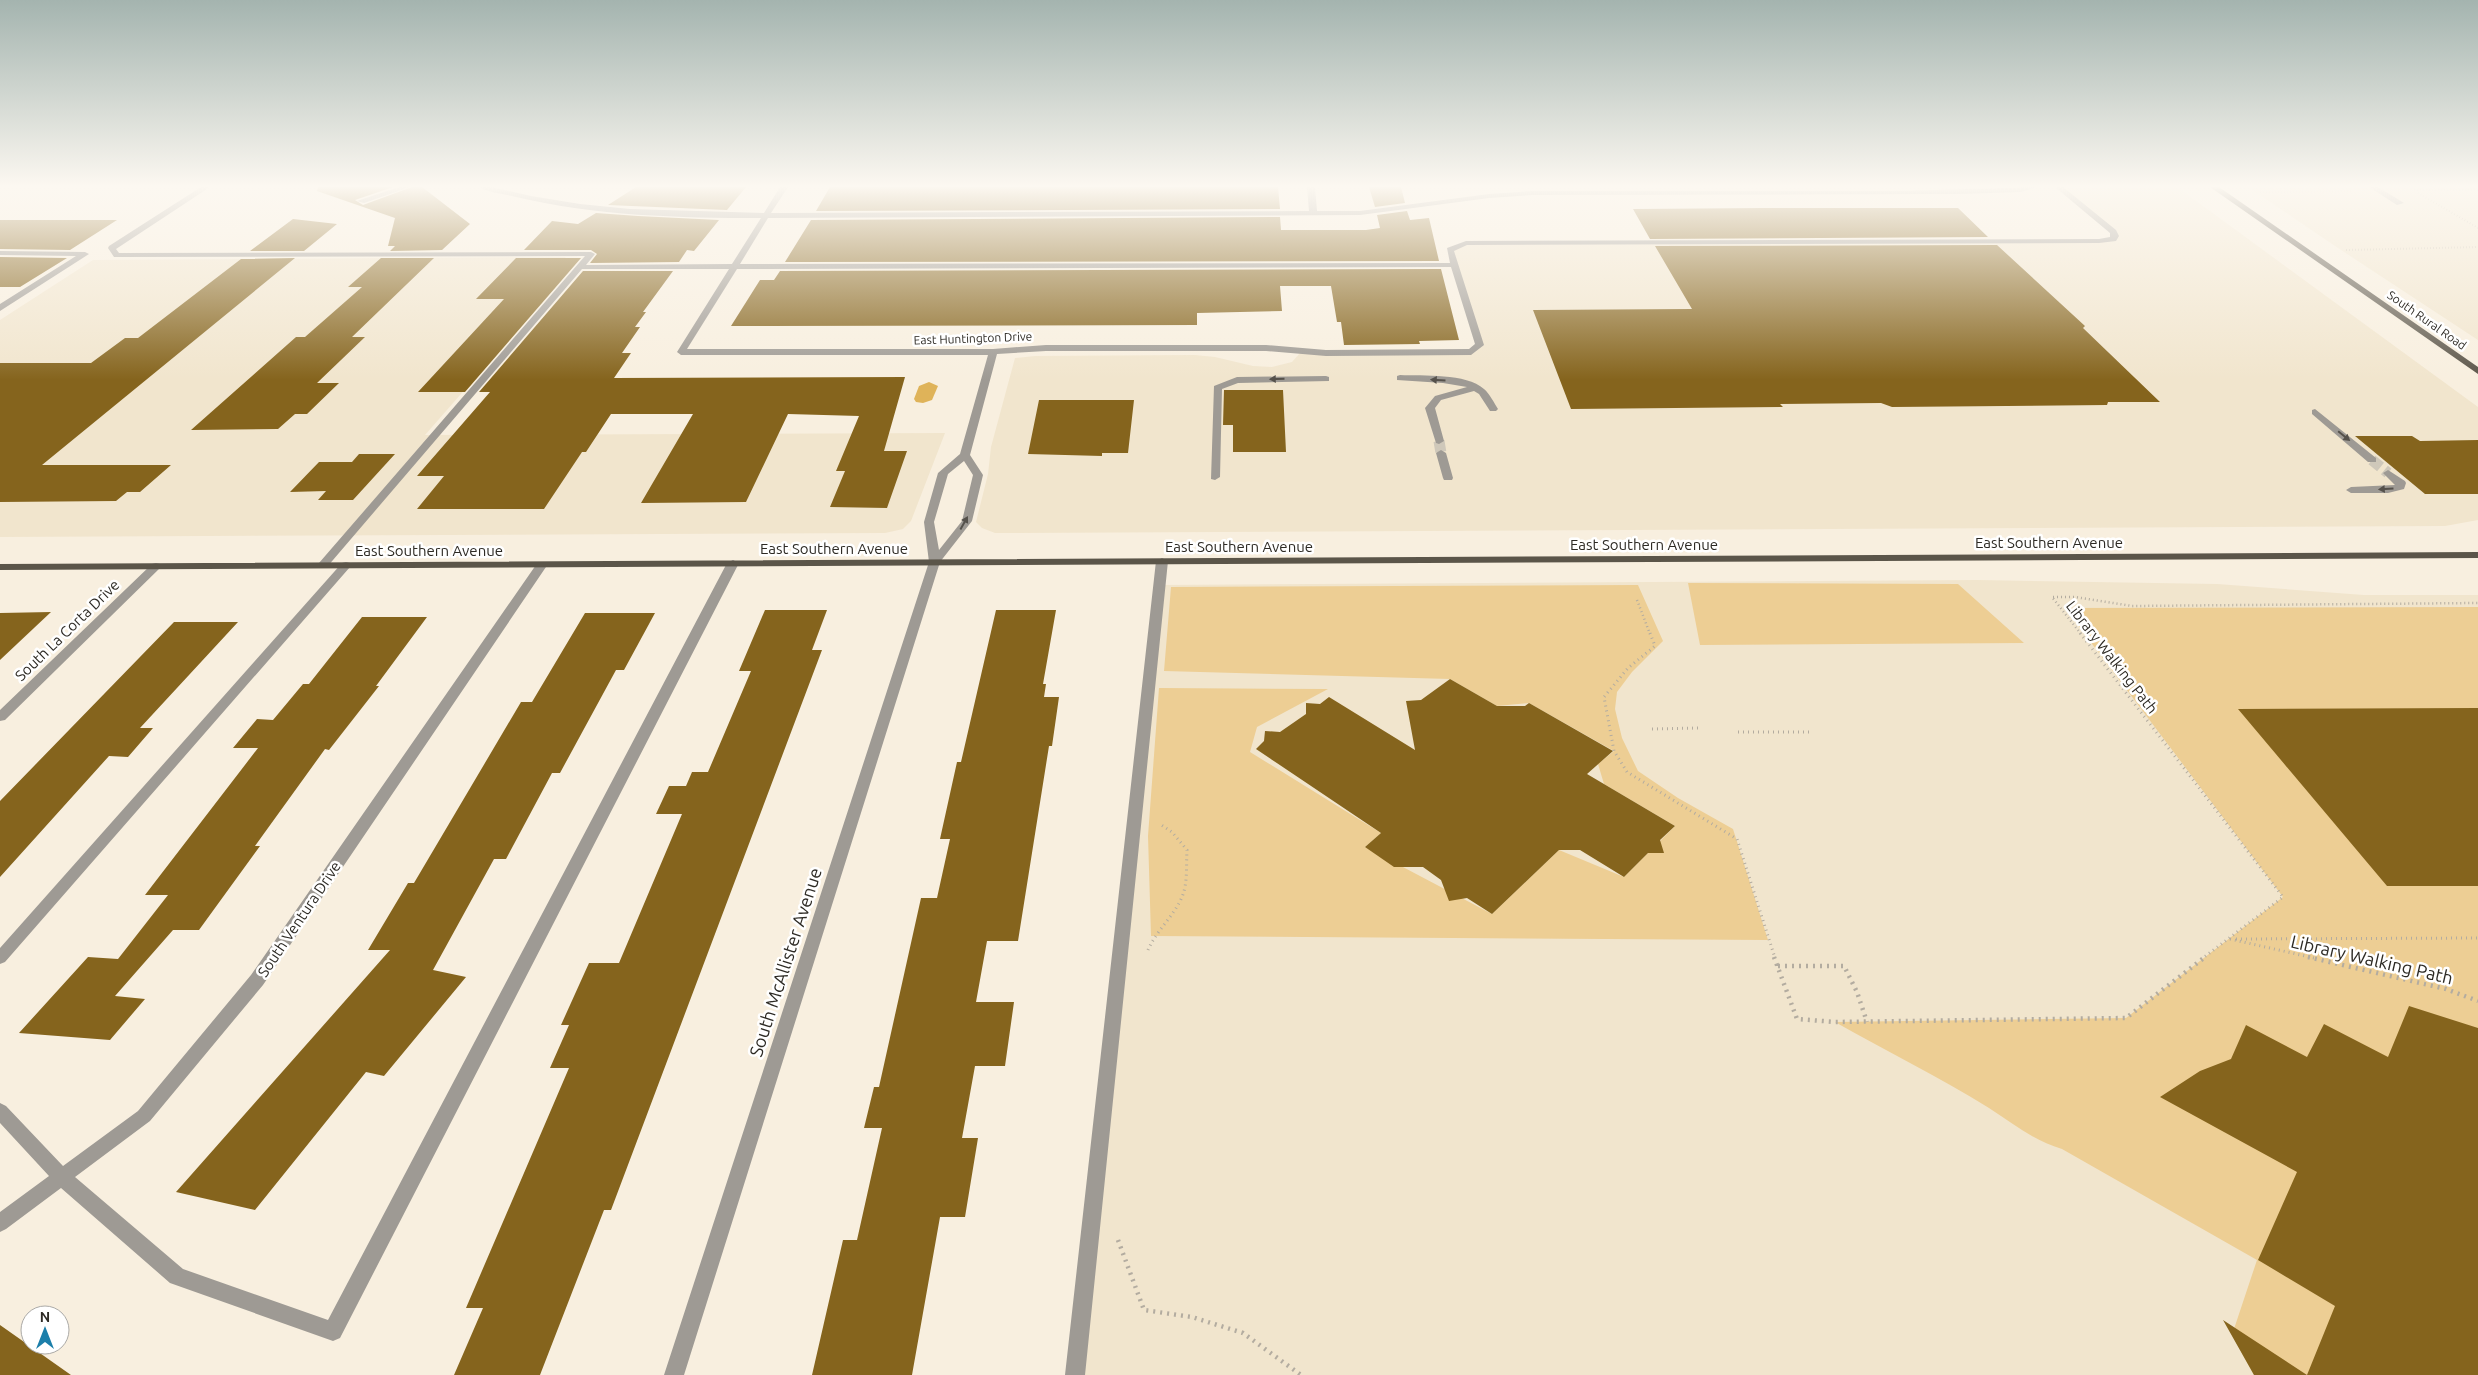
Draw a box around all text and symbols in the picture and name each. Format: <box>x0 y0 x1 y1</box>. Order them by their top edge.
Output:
street label: South Rural Road <box>2385 288 2469 352</box>
street label: East Huntington Drive <box>913 329 1033 347</box>
one-way arrow <box>1269 375 1285 383</box>
one-way arrow <box>1430 376 1446 384</box>
one-way arrow <box>2337 431 2350 442</box>
one-way arrow <box>2378 486 2394 494</box>
one-way arrow <box>960 516 968 531</box>
street label: East Southern Avenue <box>1975 534 2123 551</box>
street label: East Southern Avenue <box>1570 536 1718 553</box>
street label: East Southern Avenue <box>1165 538 1313 555</box>
street label: East Southern Avenue <box>760 540 908 557</box>
street label: East Southern Avenue <box>355 542 503 559</box>
street label: South La Corta Drive <box>11 576 123 684</box>
street label: Library Walking Path <box>2063 597 2161 717</box>
street label: South Ventura Drive <box>254 858 344 980</box>
street label: South McAllister Avenue <box>745 865 825 1059</box>
street label: Library Walking Path <box>2289 931 2455 987</box>
north arrow <box>20 1305 70 1355</box>
text: N <box>40 1309 50 1325</box>

